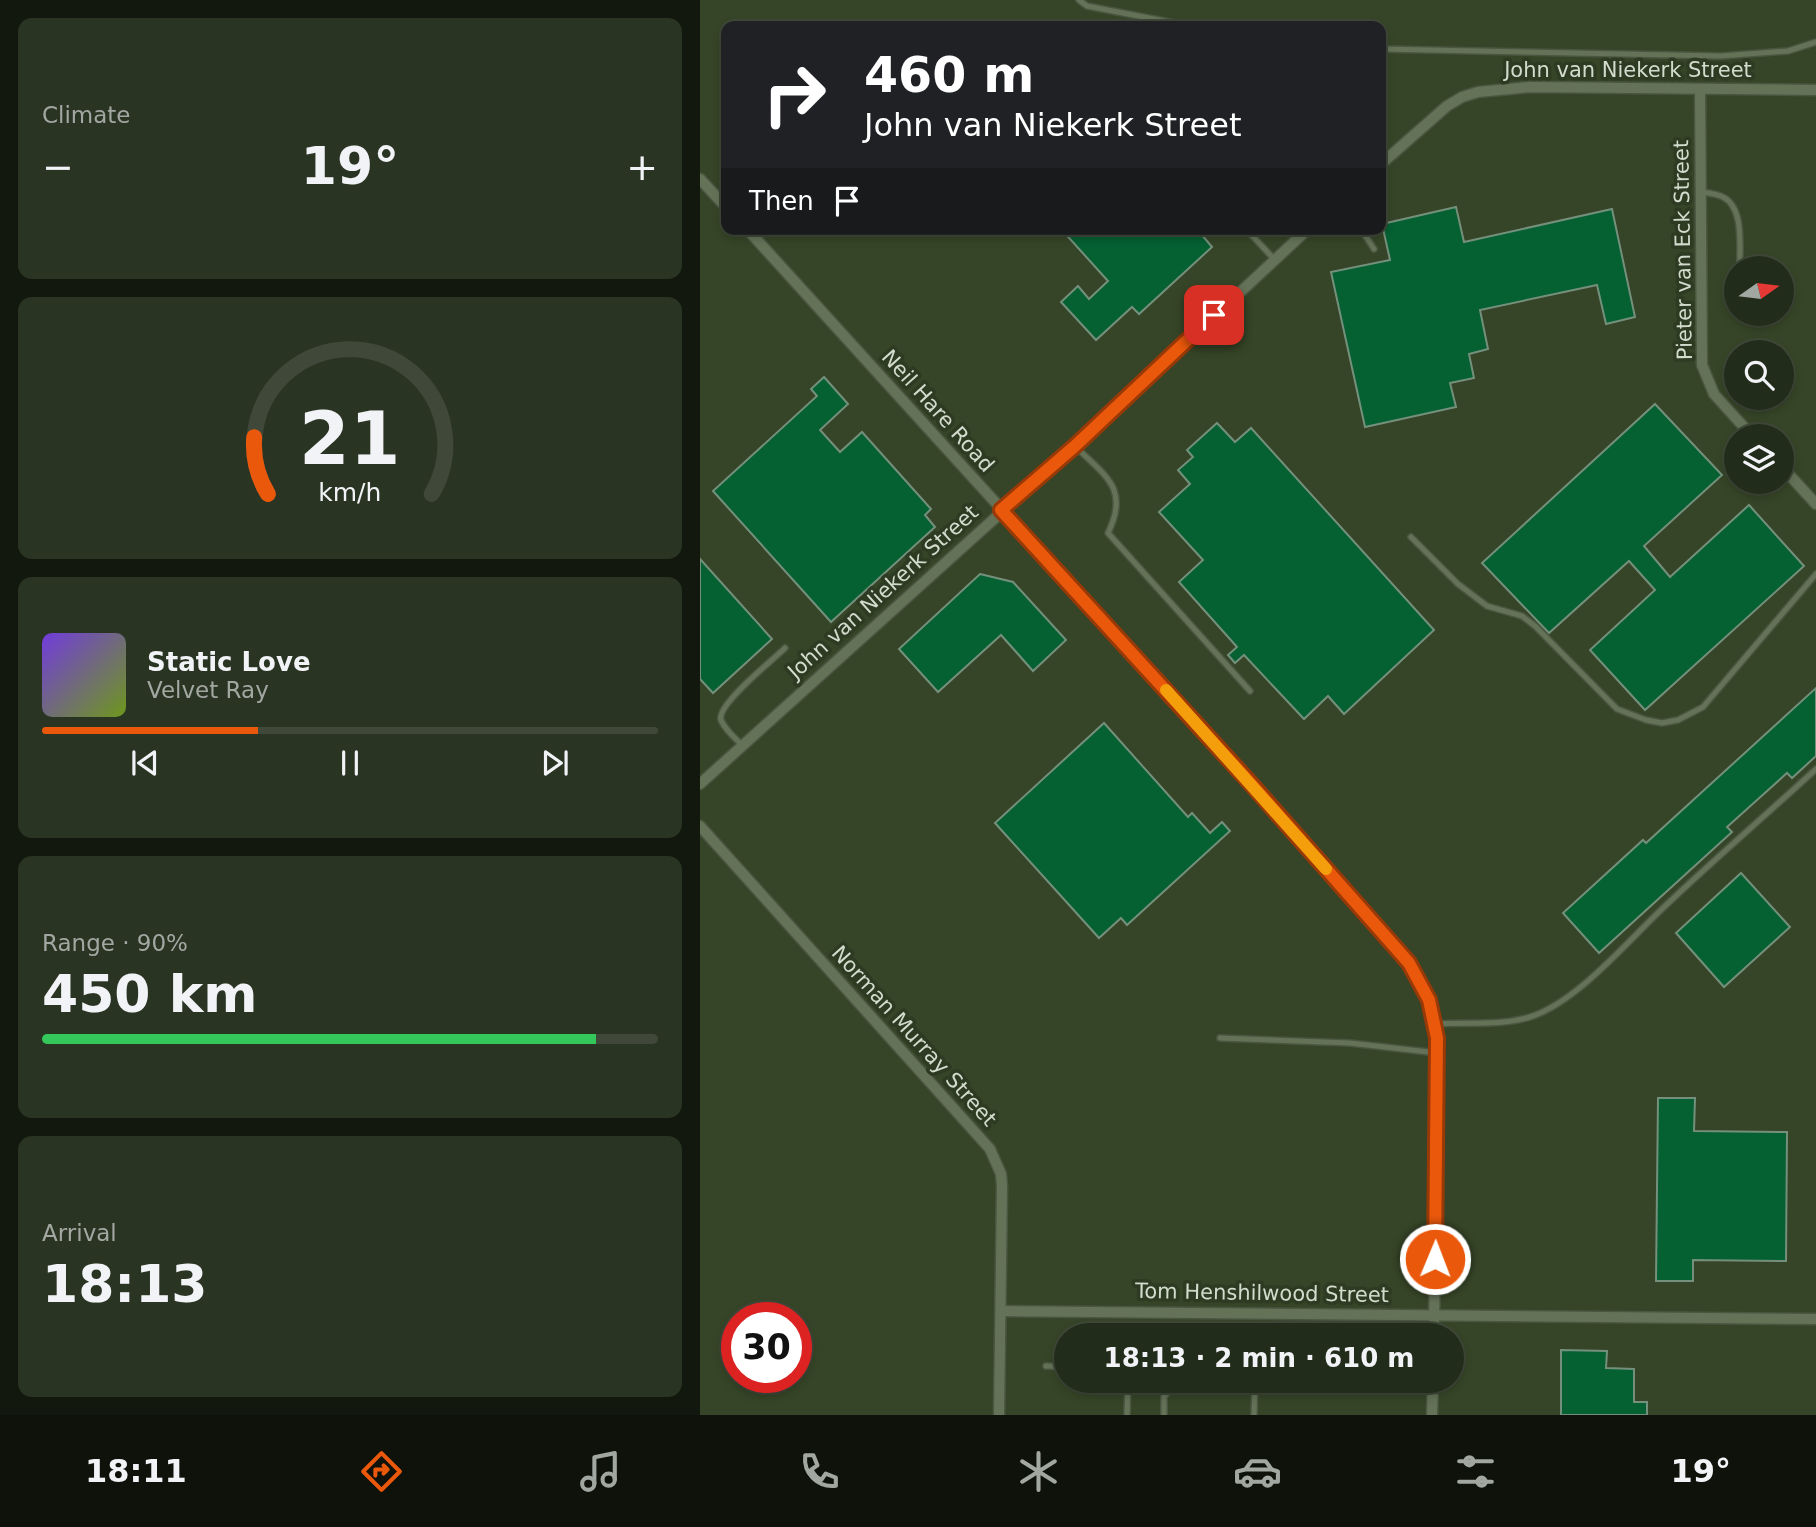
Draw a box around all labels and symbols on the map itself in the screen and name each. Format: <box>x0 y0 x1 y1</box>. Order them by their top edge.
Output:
street label: John van Niekerk Street <box>1502 58 1752 82</box>
street label: Pieter van Eck Street <box>1669 140 1697 360</box>
north arrow <box>1724 256 1794 326</box>
pin <box>1184 285 1244 345</box>
street label: Neil Hare Road <box>877 345 999 477</box>
street label: John van Niekerk Street <box>781 500 983 685</box>
street label: Norman Murray Street <box>827 941 1001 1131</box>
position arrow <box>1398 1222 1472 1296</box>
street label: Tom Henshilwood Street <box>1134 1279 1389 1307</box>
speed limit sign: 30 <box>721 1302 812 1393</box>

